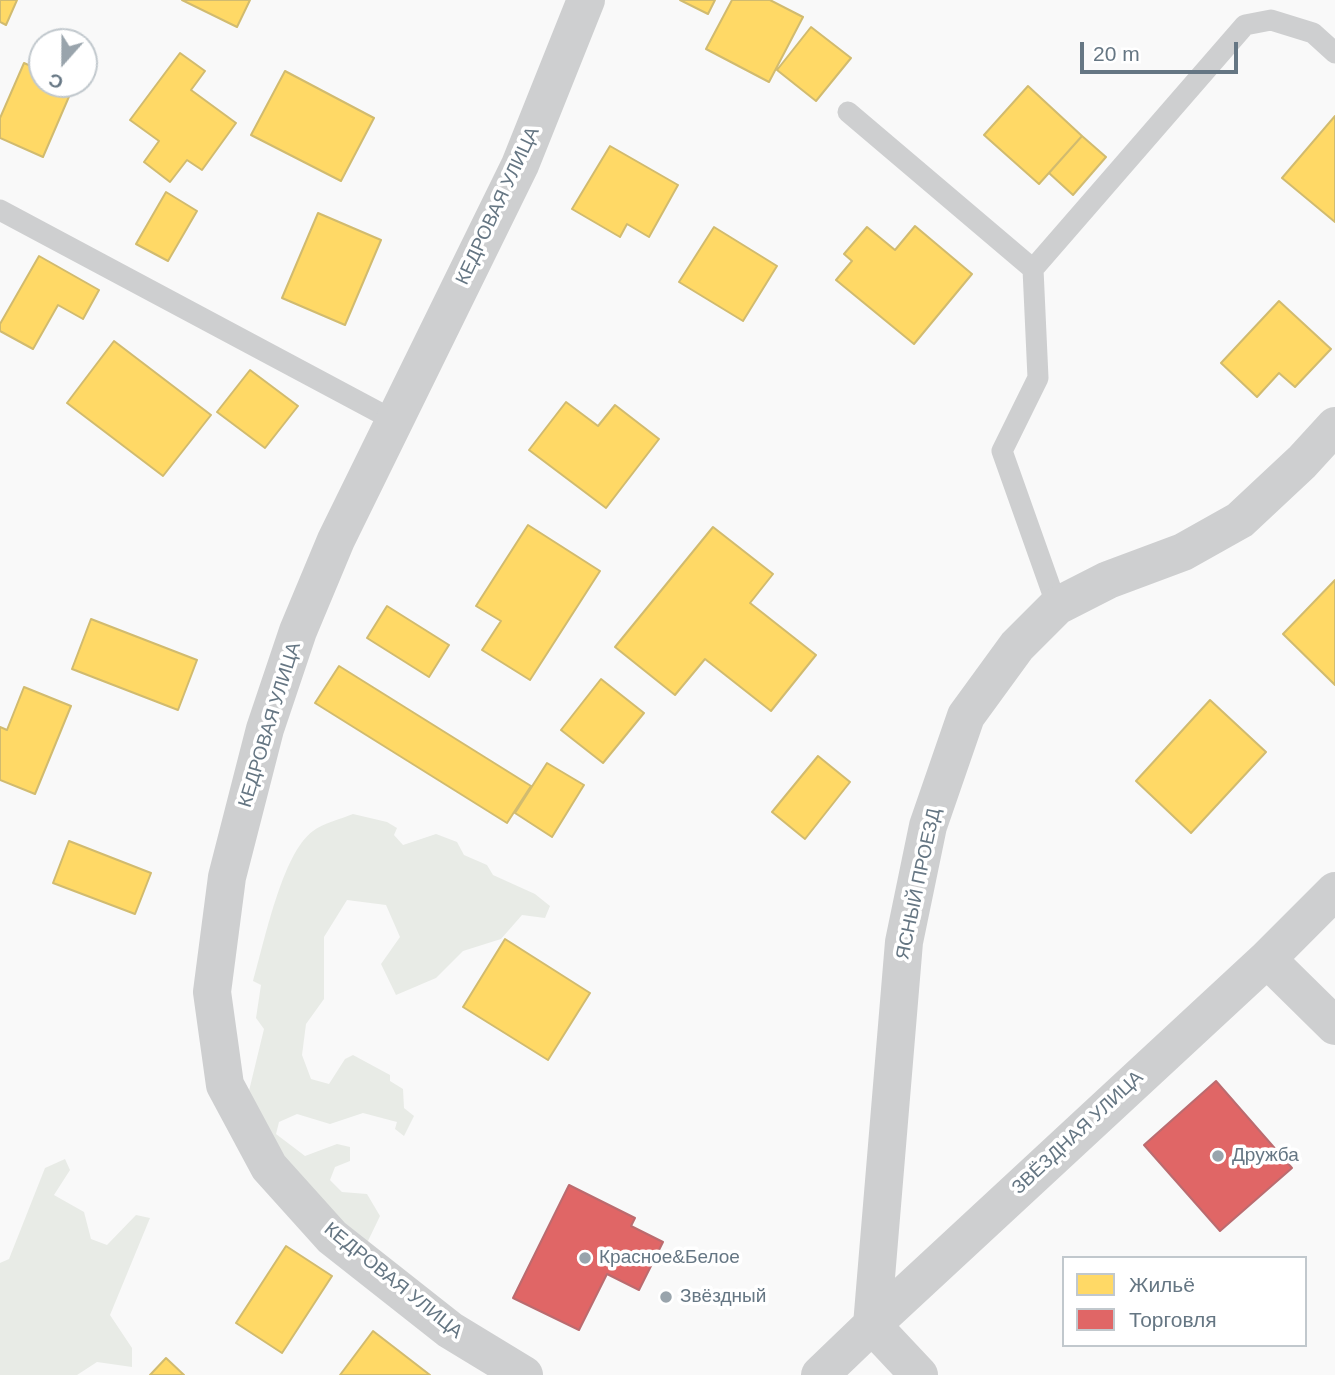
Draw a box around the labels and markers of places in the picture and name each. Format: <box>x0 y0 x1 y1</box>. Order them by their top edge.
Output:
place label: Дружба <box>1232 1145 1299 1167</box>
marker: Дружба <box>1210 1148 1226 1164</box>
place label: Красное&Белое <box>599 1247 740 1269</box>
marker: Красное&Белое <box>577 1250 593 1266</box>
place label: Звёздный <box>680 1286 766 1308</box>
marker: Звёздный <box>658 1289 674 1305</box>

